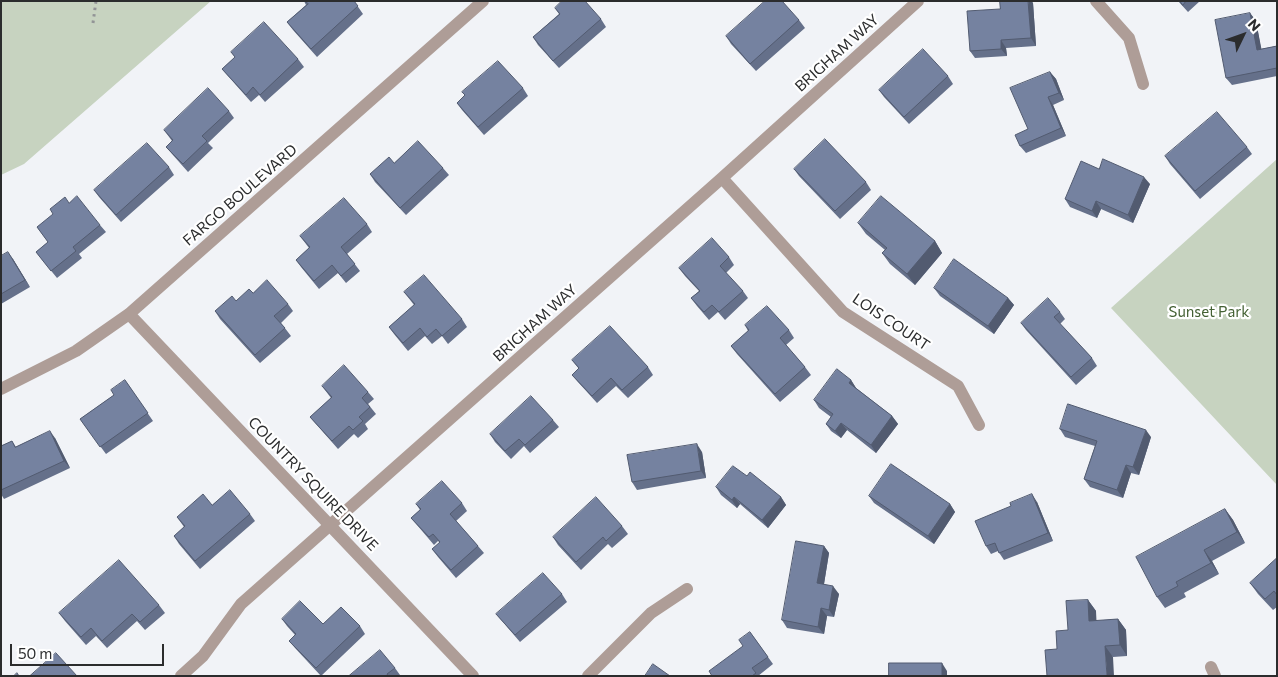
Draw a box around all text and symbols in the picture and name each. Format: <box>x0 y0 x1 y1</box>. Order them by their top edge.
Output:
north arrow <box>1218 10 1268 60</box>
street label: BRIGHAM WAY <box>791 11 883 95</box>
text: N <box>1245 15 1264 34</box>
street label: FARGO BOULEVARD <box>179 141 301 249</box>
street label: BRIGHAM WAY <box>489 281 581 365</box>
street label: LOIS COURT <box>849 290 933 354</box>
park label: Sunset Park <box>1169 303 1249 321</box>
street label: COUNTRY SQUIRE DRIVE <box>244 413 382 555</box>
scale bar <box>12 634 166 666</box>
text: 50 m <box>18 644 52 662</box>

